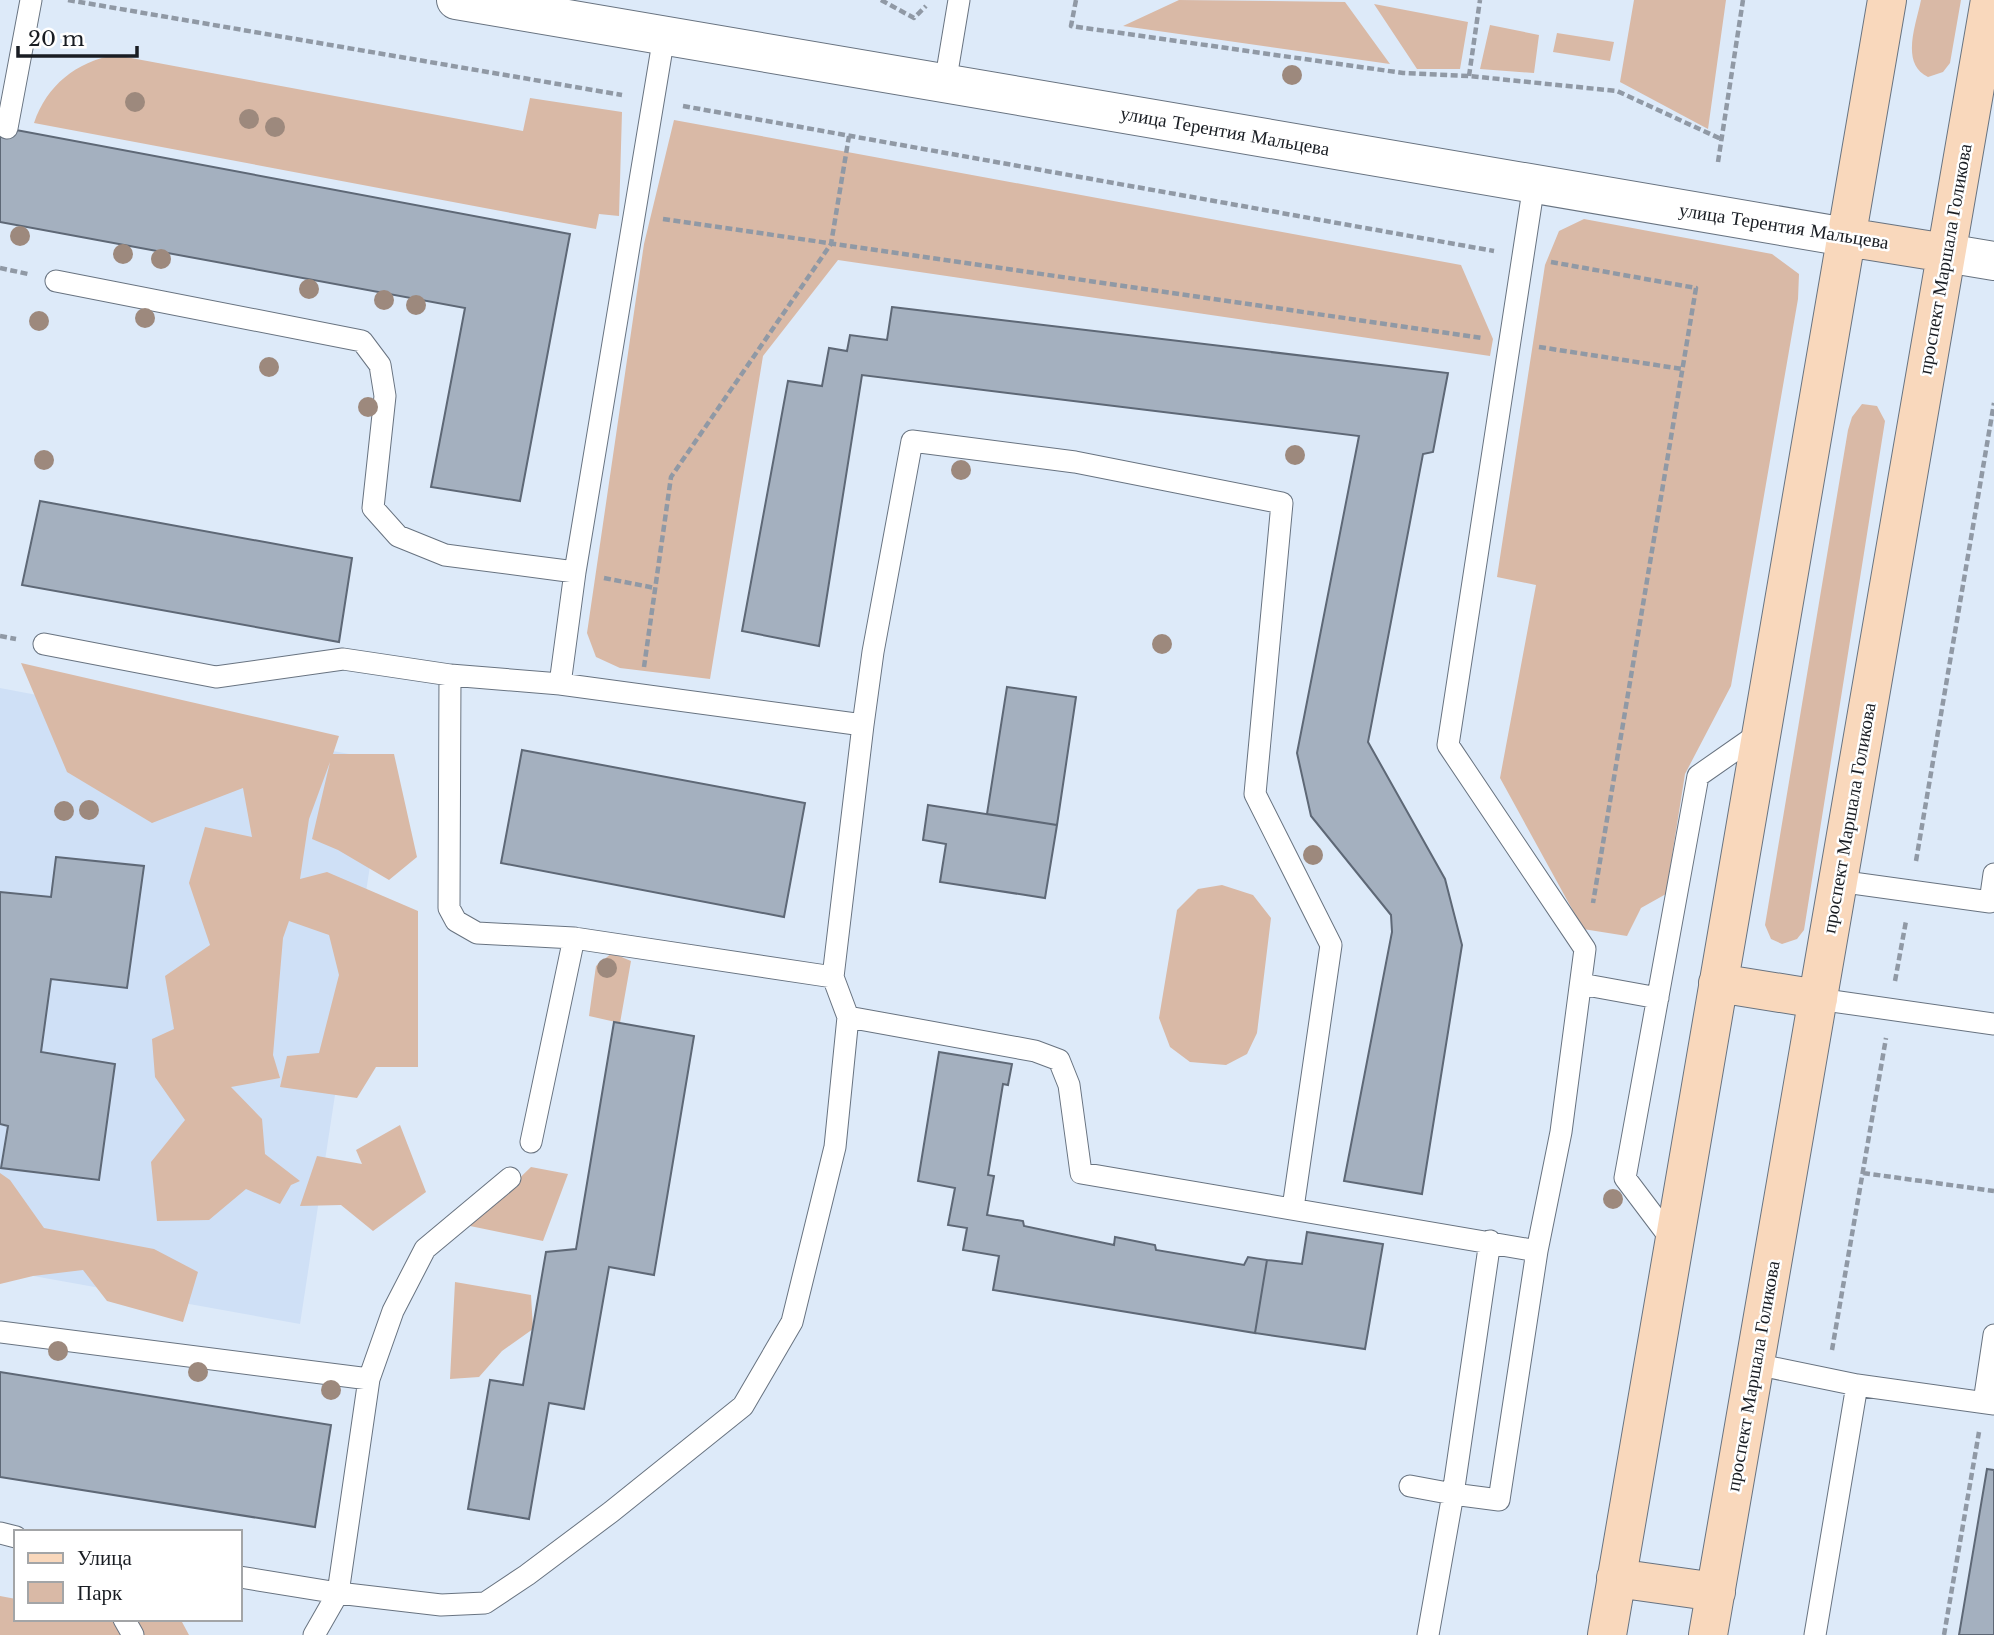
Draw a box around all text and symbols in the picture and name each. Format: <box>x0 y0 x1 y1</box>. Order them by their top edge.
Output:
scale bar <box>18 14 136 58</box>
text: 20 m <box>28 26 85 52</box>
street label: улица Терентия Мальцева <box>1119 101 1332 161</box>
street label: проспект Маршала Голикова <box>1913 141 1977 376</box>
street label: улица Терентия Мальцева <box>1678 198 1891 254</box>
street label: проспект Маршала Голикова <box>1817 700 1881 935</box>
street label: проспект Маршала Голикова <box>1721 1258 1785 1493</box>
legend <box>14 1530 242 1621</box>
text: Улица <box>77 1545 132 1571</box>
text: Парк <box>77 1580 123 1606</box>

